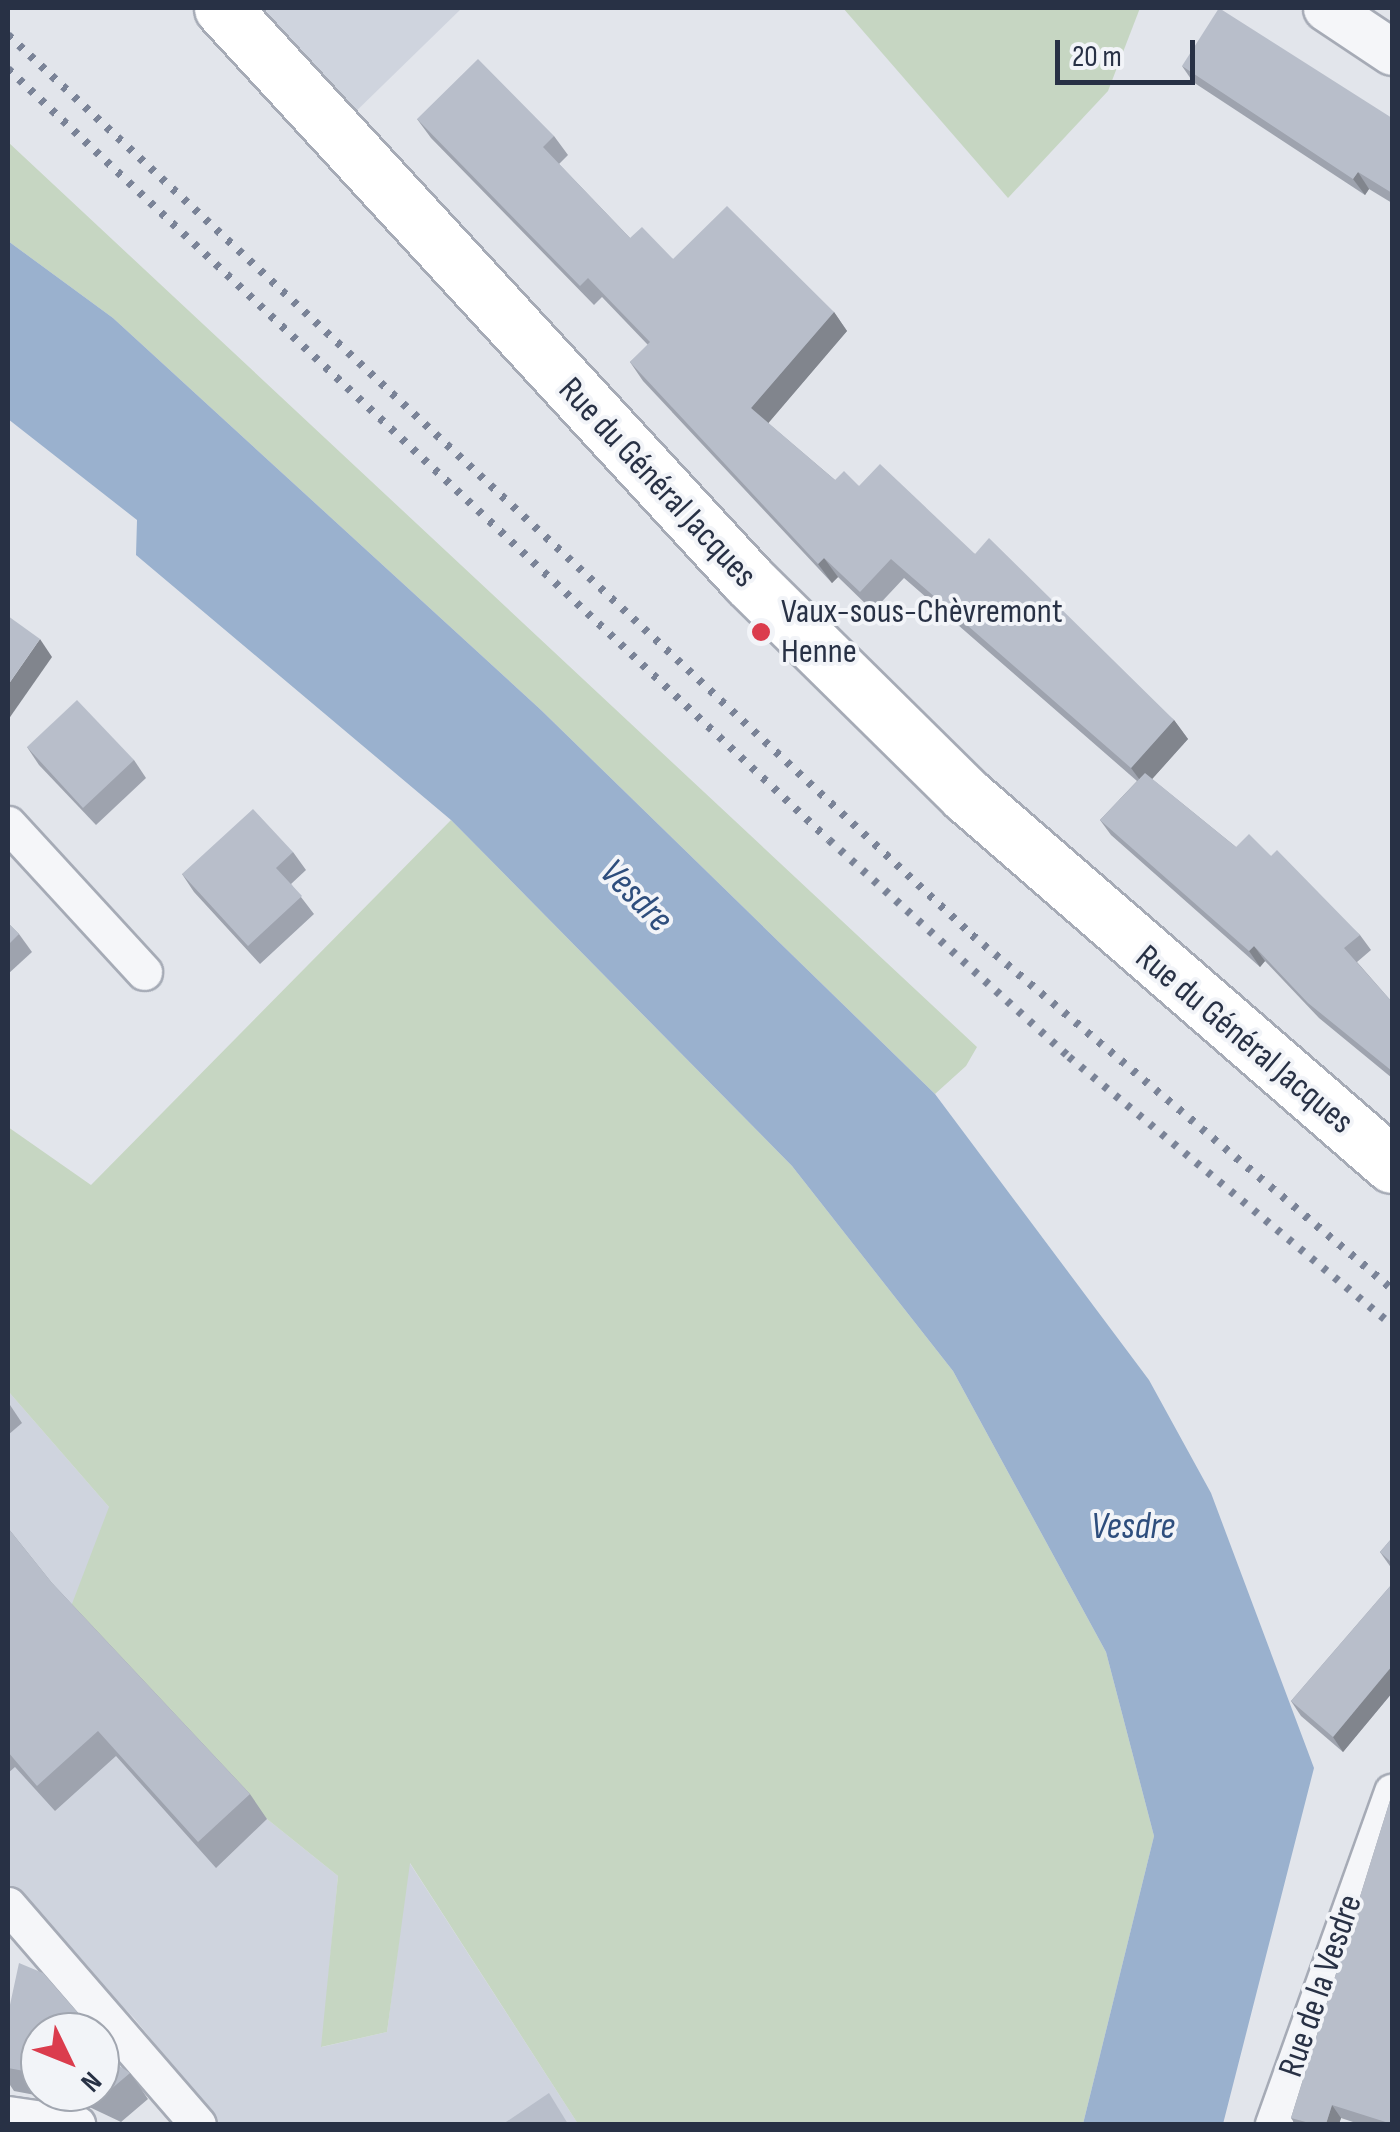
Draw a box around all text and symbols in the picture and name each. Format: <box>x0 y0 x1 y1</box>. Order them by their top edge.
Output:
scale bar <box>1060 20 1200 82</box>
text: 20 m <box>1072 39 1122 75</box>
street label: Rue du Général Jacques <box>549 369 765 597</box>
place label: Vaux-sous-Chèvremont Henne <box>781 591 1063 673</box>
marker: Vaux-sous-Chèvremont Henne <box>750 621 772 643</box>
water label: Vesdre <box>590 850 682 942</box>
street label: Rue du Général Jacques <box>1127 937 1361 1143</box>
water label: Vesdre <box>1091 1504 1175 1550</box>
street label: Rue de la Vesdre <box>1270 1889 1372 2083</box>
north arrow <box>20 2012 120 2112</box>
text: N <box>74 2065 108 2098</box>

